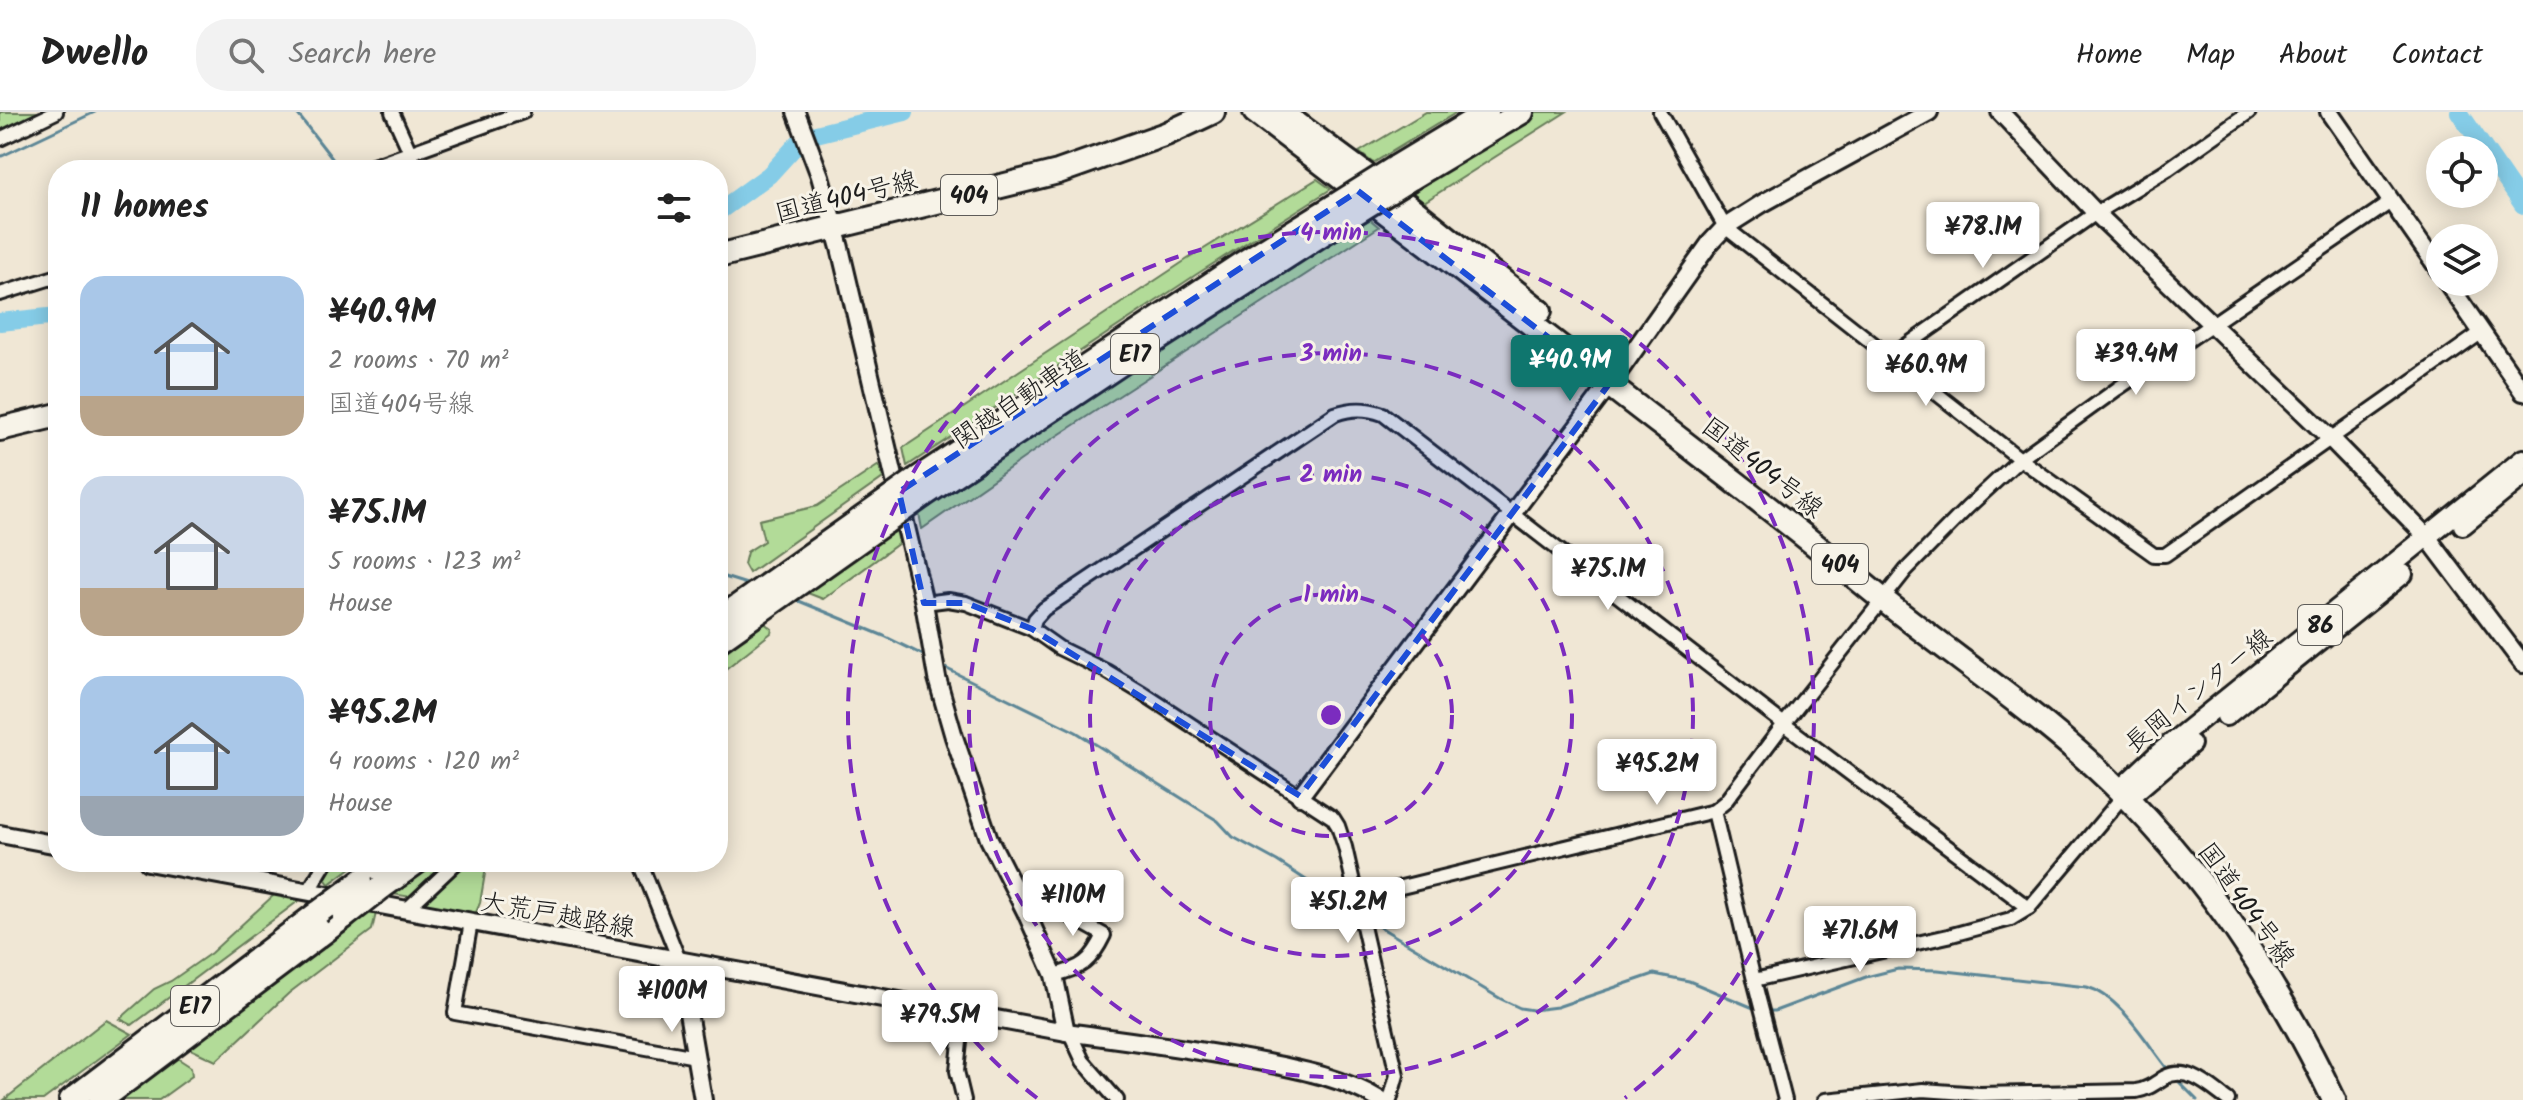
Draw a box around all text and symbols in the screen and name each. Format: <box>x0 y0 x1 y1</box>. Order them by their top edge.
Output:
search box <box>196 19 756 91</box>
text: Dwello <box>40 25 148 85</box>
text: Search here <box>288 31 436 79</box>
icon: search <box>224 33 268 77</box>
text: Home <box>2076 33 2142 78</box>
text: Map <box>2186 33 2235 78</box>
text: About <box>2279 33 2347 78</box>
text: Contact <box>2391 33 2483 78</box>
map controls <box>2426 136 2498 296</box>
button: locate <box>2426 136 2498 208</box>
street label: 国道404号線 <box>771 160 922 236</box>
road number: 404 <box>941 175 997 215</box>
text: 11 homes <box>80 181 209 235</box>
icon: filters <box>652 186 696 230</box>
pin: ¥78.1M <box>1918 202 2048 270</box>
text: ¥78.1M <box>1944 207 2022 249</box>
text: 4 min <box>1300 214 1362 253</box>
button: layers <box>2426 224 2498 296</box>
text: ¥40.9M <box>328 286 436 340</box>
icon: home <box>144 308 240 404</box>
pin: ¥39.4M <box>2071 329 2201 397</box>
road number: E17 <box>1111 334 1159 374</box>
text: ¥39.4M <box>2094 334 2178 376</box>
text: 3 min <box>1299 335 1362 374</box>
pin: ¥40.9M <box>1505 335 1635 403</box>
street label: 関越自動車道 <box>944 339 1097 461</box>
text: 2 rooms · 70 m² <box>328 340 509 382</box>
text: ¥40.9M <box>1529 340 1611 382</box>
pin: ¥60.9M <box>1861 340 1991 408</box>
text: ¥60.9M <box>1885 345 1967 387</box>
text: 国道404号線 <box>328 384 474 426</box>
street label: 国道404号線 <box>1691 407 1832 530</box>
text: 2 min <box>1300 456 1362 495</box>
text: ¥75.1M <box>328 487 426 541</box>
icon: home <box>144 508 240 604</box>
text: 5 rooms · 123 m² <box>328 541 521 583</box>
pin: ¥75.1M <box>1543 544 1673 612</box>
road number: 404 <box>1812 544 1868 584</box>
text: ¥75.1M <box>1570 549 1646 591</box>
text: 1 min <box>1303 576 1359 615</box>
text: House <box>328 583 392 625</box>
road number: 86 <box>2298 605 2342 645</box>
street label: 長岡インター線 <box>2116 618 2283 765</box>
text: ¥95.2M <box>328 687 437 741</box>
centre of rings <box>1317 701 1345 729</box>
icon: home <box>144 708 240 804</box>
pin: ¥95.2M <box>1592 739 1722 807</box>
text: 4 rooms · 120 m² <box>328 741 519 783</box>
text: ¥95.2M <box>1615 744 1699 786</box>
text: House <box>328 783 392 825</box>
street label: 国道404号線 <box>2186 834 2305 976</box>
pin: ¥110M <box>1017 870 1129 938</box>
text: ¥110M <box>1041 875 1105 917</box>
pin: ¥51.2M <box>1283 877 1413 945</box>
street label: 大荒戸越路線 <box>477 882 638 950</box>
text: ¥51.2M <box>1309 882 1387 924</box>
pin: ¥71.6M <box>1795 906 1925 974</box>
text: ¥71.6M <box>1822 911 1898 953</box>
pin: ¥100M <box>616 966 728 1034</box>
text: ¥100M <box>637 971 707 1013</box>
road number: E17 <box>171 986 219 1026</box>
pin: ¥79.5M <box>875 990 1005 1058</box>
text: ¥79.5M <box>900 995 980 1037</box>

